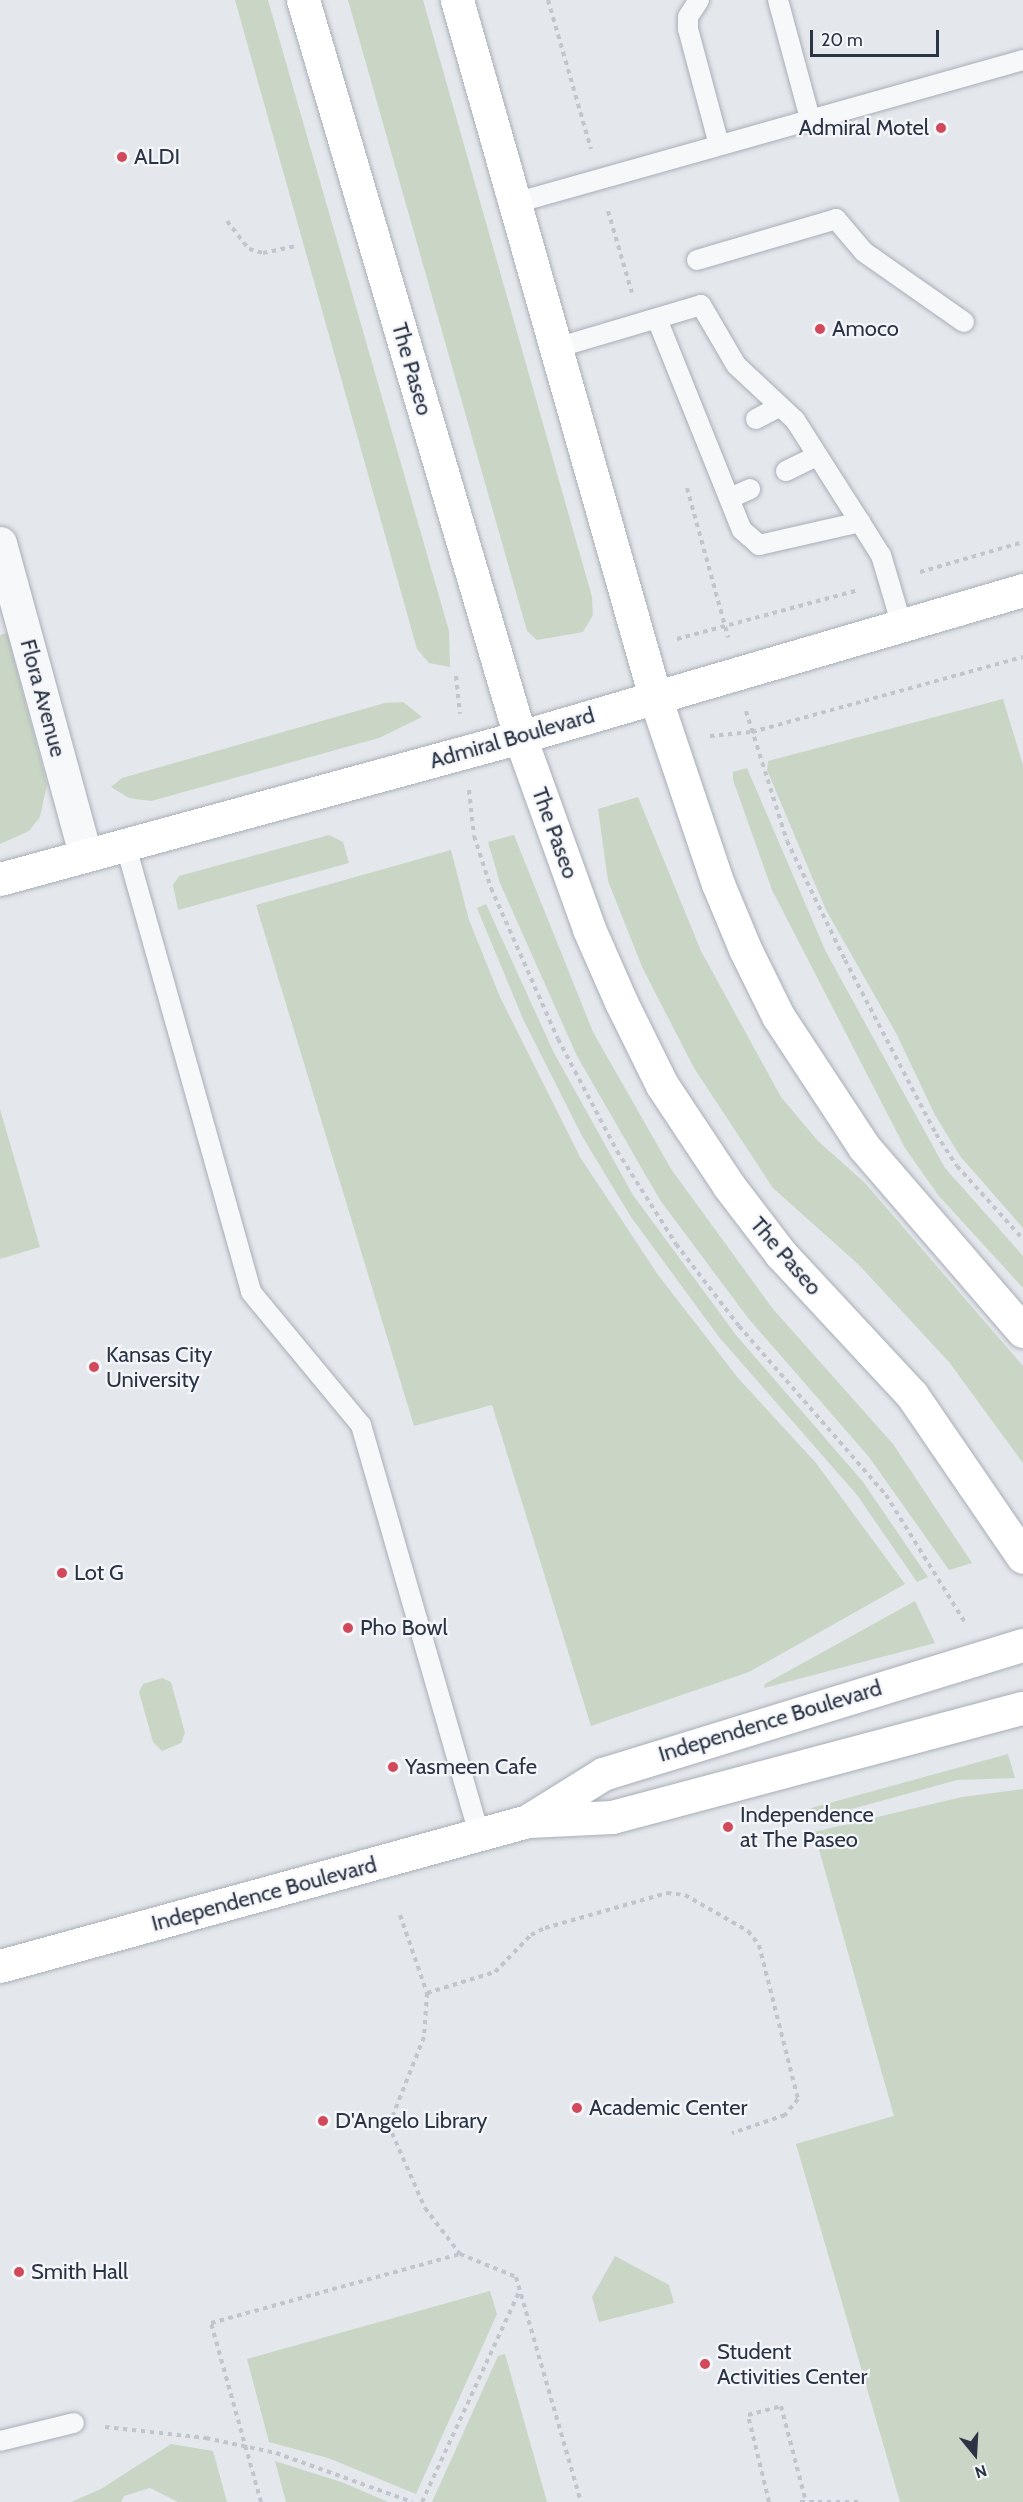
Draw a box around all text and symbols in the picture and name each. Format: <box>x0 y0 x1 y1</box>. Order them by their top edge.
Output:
scale bar <box>813 18 942 56</box>
text: 20 m <box>821 29 863 51</box>
place label: Admiral Motel <box>799 115 929 141</box>
marker: Admiral Motel <box>934 121 948 135</box>
place label: ALDI <box>134 144 180 170</box>
marker: ALDI <box>115 150 129 164</box>
place label: Amoco <box>832 316 899 342</box>
street label: The Paseo <box>386 320 438 418</box>
marker: Amoco <box>813 322 827 336</box>
street label: Flora Avenue <box>15 636 71 760</box>
street label: Admiral Boulevard <box>427 702 597 774</box>
street label: The Paseo <box>526 784 584 882</box>
street label: The Paseo <box>745 1211 827 1301</box>
place label: Kansas City University <box>106 1341 212 1392</box>
marker: Kansas City University <box>87 1360 101 1374</box>
place label: Lot G <box>74 1560 124 1586</box>
marker: Lot G <box>55 1566 69 1580</box>
place label: Pho Bowl <box>360 1615 448 1641</box>
marker: Pho Bowl <box>341 1621 355 1635</box>
street label: Independence Boulevard <box>655 1674 885 1768</box>
place label: Yasmeen Cafe <box>405 1754 537 1780</box>
marker: Yasmeen Cafe <box>386 1760 400 1774</box>
place label: Independence at The Paseo <box>740 1801 874 1852</box>
marker: Independence at The Paseo <box>721 1820 735 1834</box>
street label: Independence Boulevard <box>149 1851 379 1937</box>
place label: Academic Center <box>589 2095 747 2121</box>
marker: Academic Center <box>570 2101 584 2115</box>
place label: D'Angelo Library <box>335 2108 487 2134</box>
marker: D'Angelo Library <box>316 2114 330 2128</box>
place label: Smith Hall <box>31 2259 128 2285</box>
marker: Smith Hall <box>12 2265 26 2279</box>
place label: Student Activities Center <box>717 2338 867 2390</box>
marker: Student Activities Center <box>698 2357 712 2371</box>
north arrow <box>945 2424 1005 2484</box>
text: N <box>972 2461 989 2482</box>

